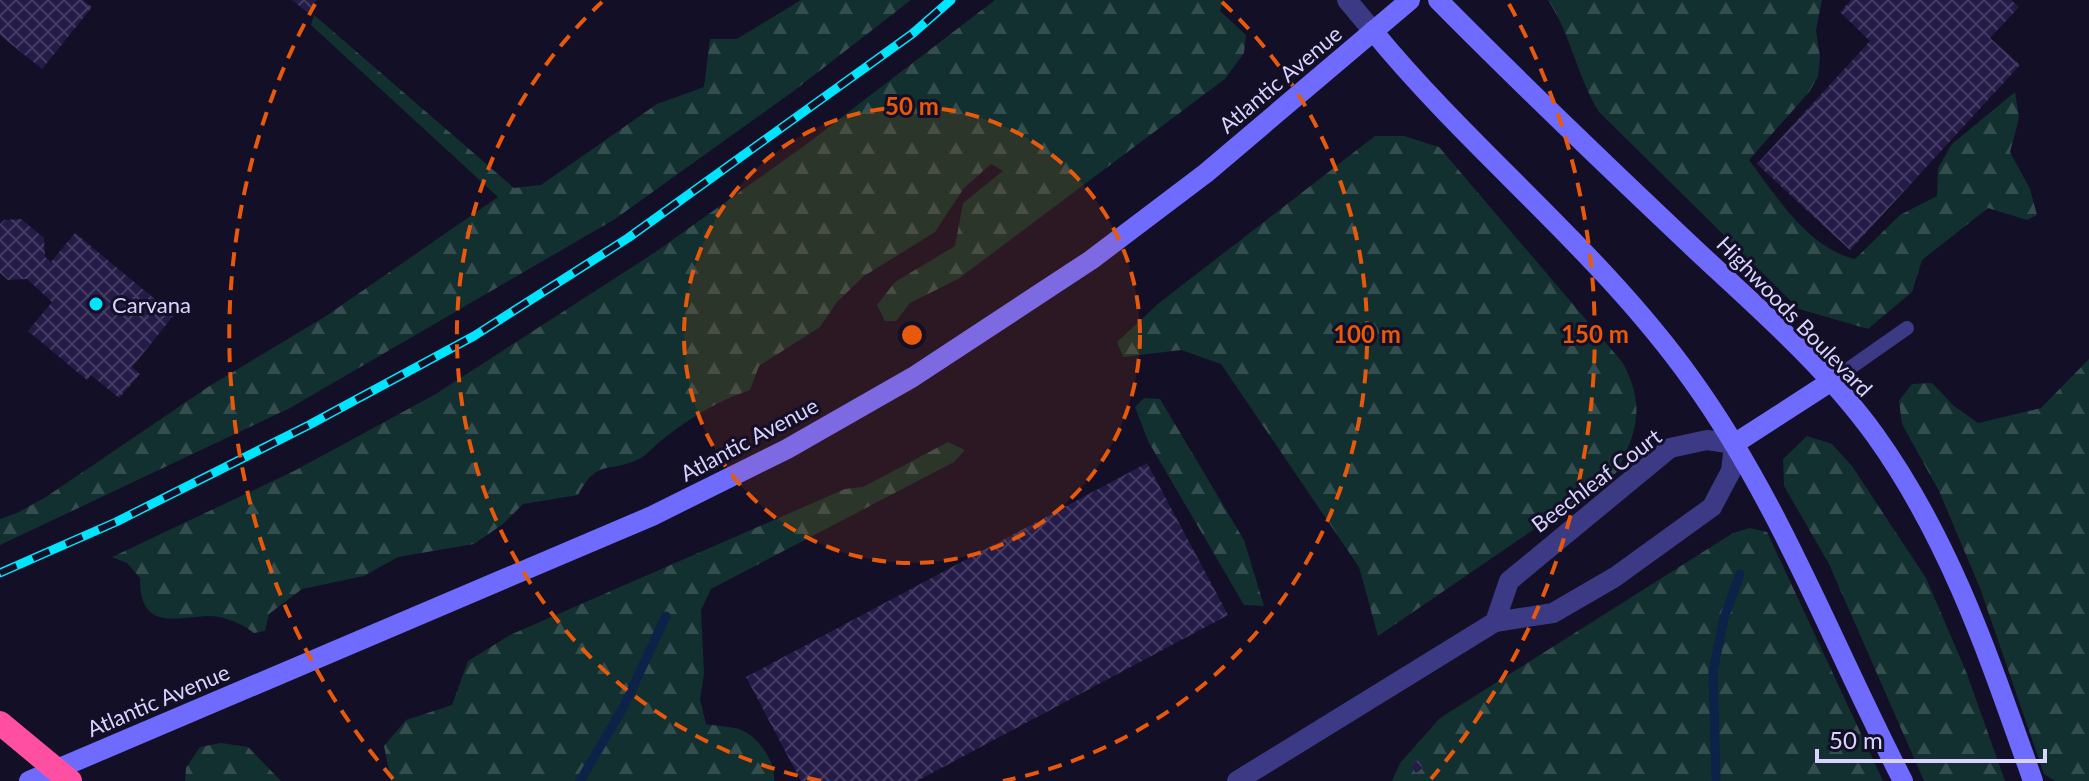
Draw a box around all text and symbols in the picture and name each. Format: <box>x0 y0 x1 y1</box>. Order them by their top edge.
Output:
street label: Atlantic Avenue <box>1213 20 1347 138</box>
text: 50 m <box>885 91 939 120</box>
street label: Highwoods Boulevard <box>1712 230 1878 402</box>
place label: Carvana <box>112 291 191 318</box>
marker: Carvana <box>87 295 105 313</box>
text: 100 m <box>1333 319 1401 348</box>
text: 150 m <box>1561 319 1629 348</box>
centre of rings <box>898 321 926 349</box>
street label: Atlantic Avenue <box>675 391 823 487</box>
street label: Beechleaf Court <box>1526 422 1666 538</box>
street label: Atlantic Avenue <box>83 658 233 742</box>
scale bar <box>1817 713 2045 763</box>
text: 50 m <box>1829 725 1883 754</box>

